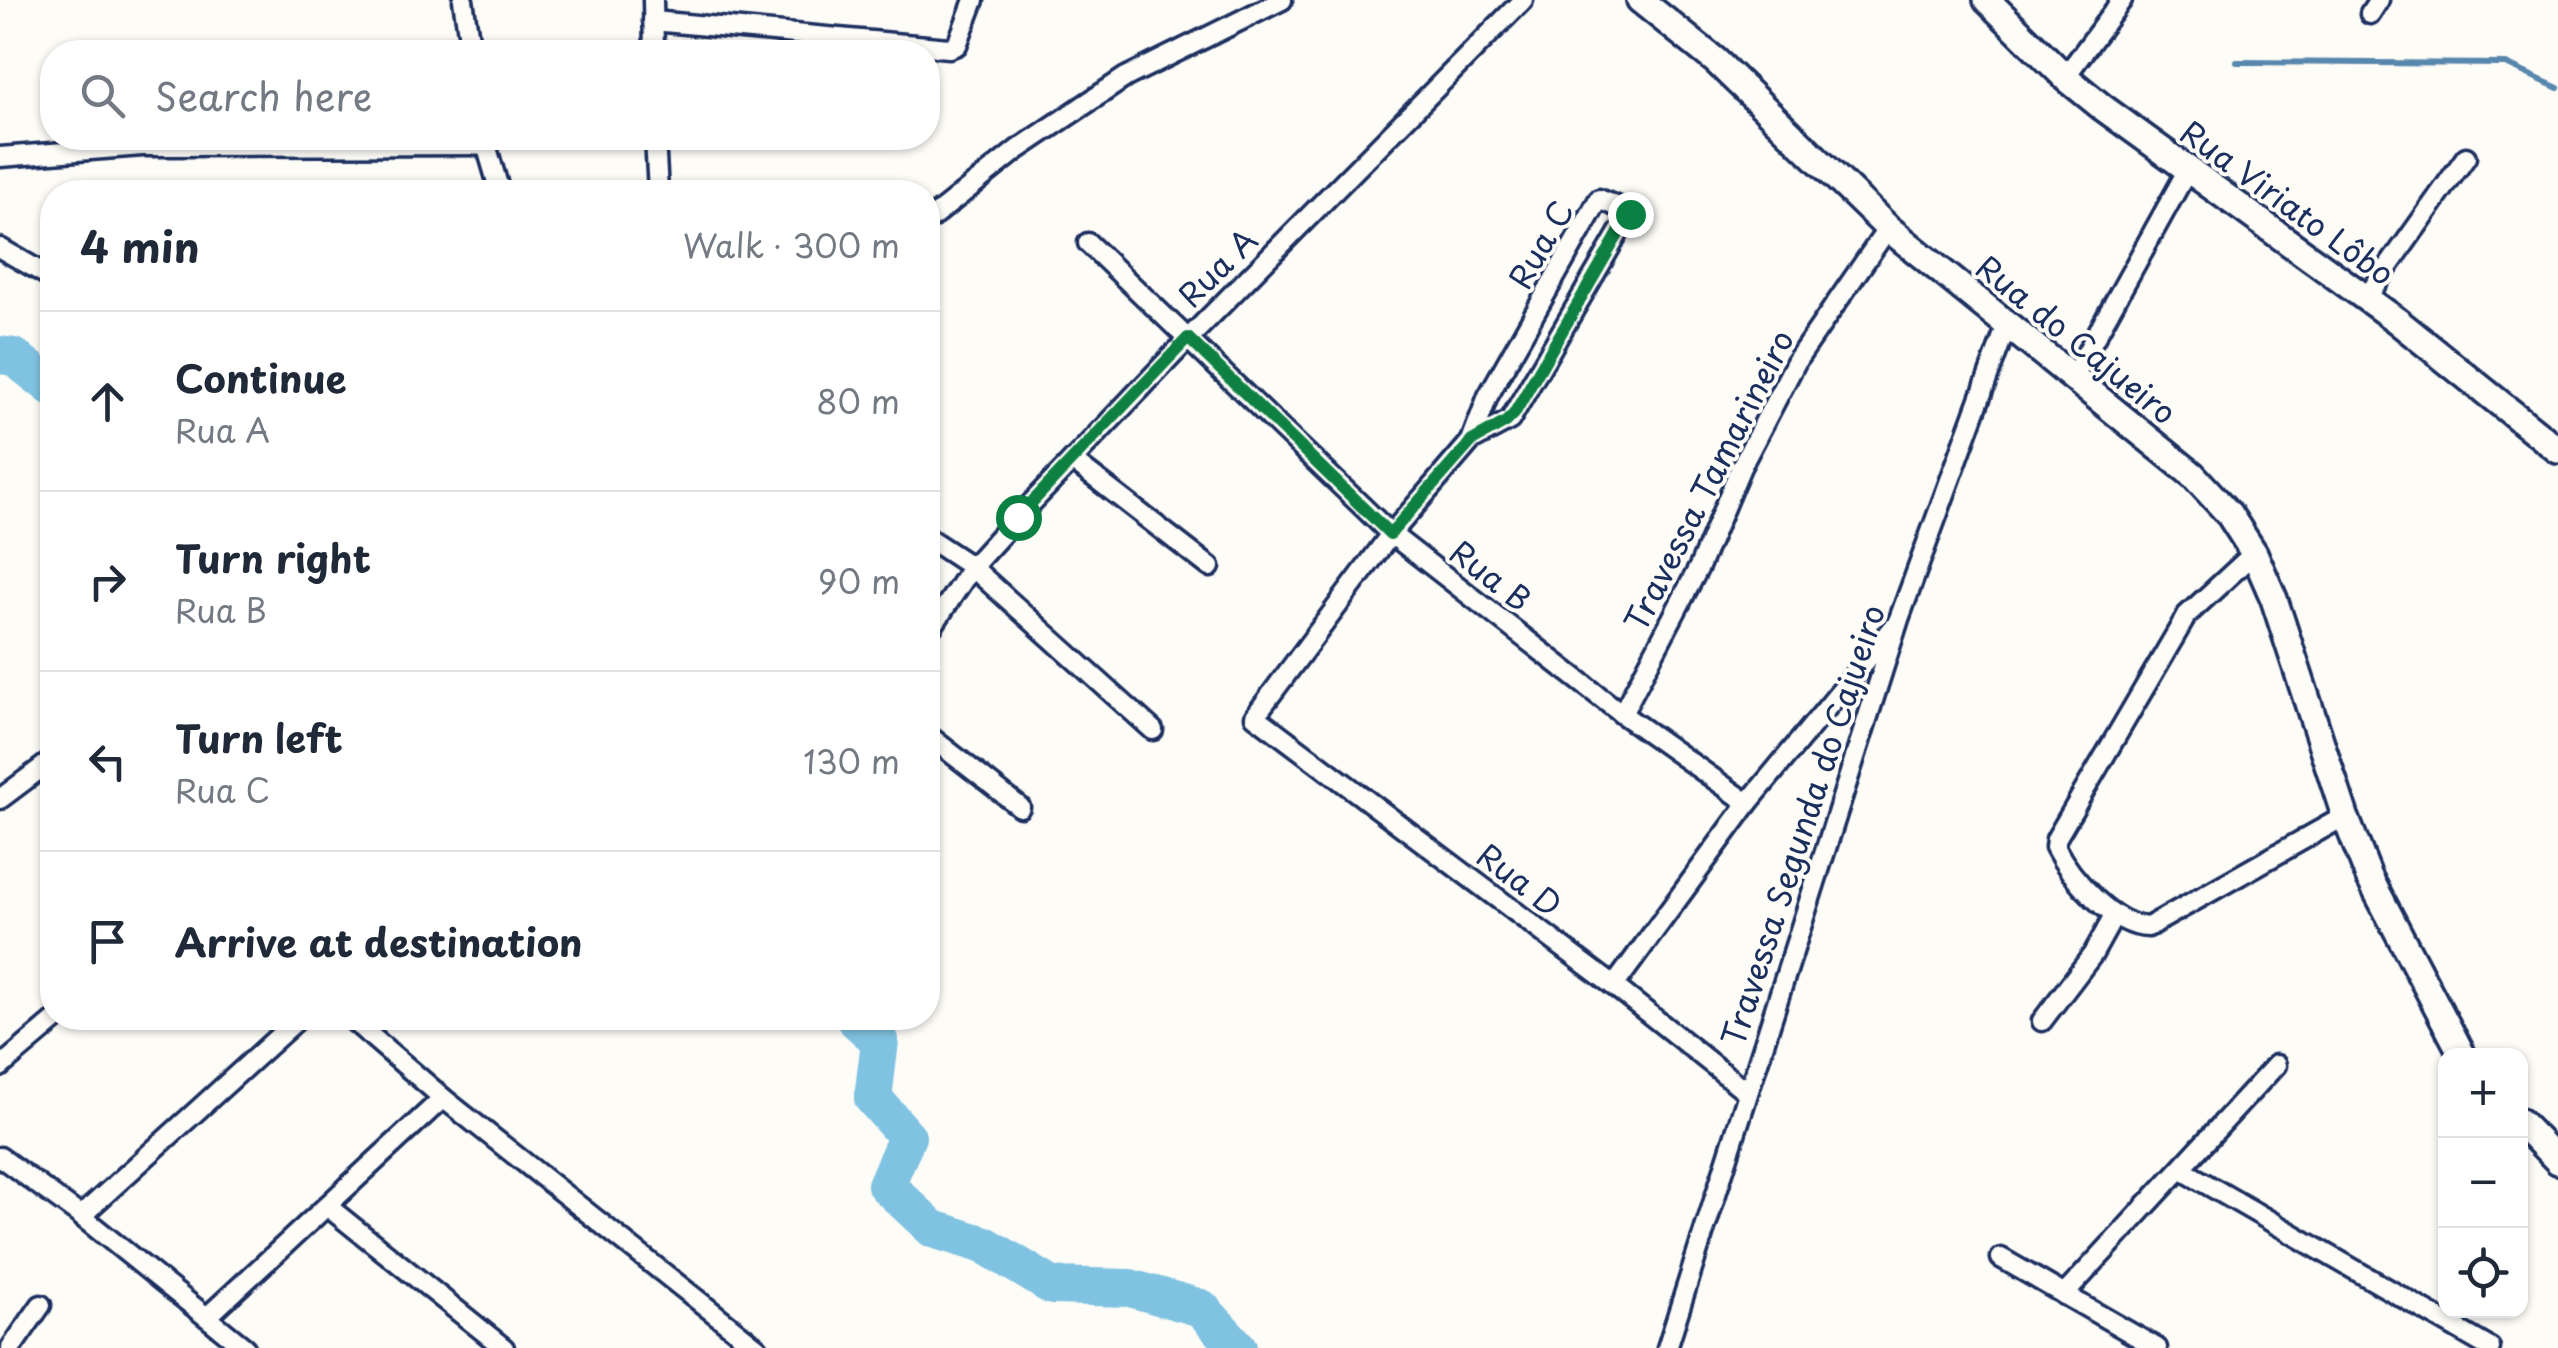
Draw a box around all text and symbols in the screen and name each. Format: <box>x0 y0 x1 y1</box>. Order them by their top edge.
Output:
search box <box>40 40 940 150</box>
text: Search here <box>155 67 372 124</box>
icon: search <box>75 68 130 123</box>
street label: Rua Viriato Lôbo <box>2171 108 2405 296</box>
street label: Rua C <box>1495 191 1585 297</box>
route end <box>1608 192 1654 238</box>
text: 4 min <box>80 214 200 277</box>
street label: Rua A <box>1166 216 1268 318</box>
text: Walk · 300 m <box>683 221 900 269</box>
street label: Rua do Cajueiro <box>1966 243 2188 435</box>
street label: Travessa Tamarineiro <box>1611 321 1805 639</box>
text: Continue <box>175 349 346 406</box>
icon: ahead <box>80 374 135 429</box>
text: 80 m <box>816 377 900 425</box>
text: Rua A <box>175 406 270 454</box>
route start <box>996 495 1042 541</box>
street label: Rua B <box>1440 528 1542 622</box>
text: Turn right <box>175 529 371 586</box>
icon: right <box>80 554 135 609</box>
text: 90 m <box>818 557 900 605</box>
text: Rua B <box>175 586 267 634</box>
street label: Travessa Segunda do Cajueiro <box>1708 598 1896 1052</box>
text: Turn left <box>175 709 343 766</box>
icon: left <box>80 734 135 789</box>
text: 130 m <box>803 737 900 785</box>
text: Rua C <box>175 766 270 814</box>
street label: Rua D <box>1467 831 1573 927</box>
text: Arrive at destination <box>175 913 583 970</box>
icon: arrive <box>80 914 135 969</box>
map controls <box>2438 1048 2528 1318</box>
button: + <box>2438 1048 2528 1138</box>
button: − <box>2438 1138 2528 1228</box>
button: locate <box>2438 1228 2528 1318</box>

